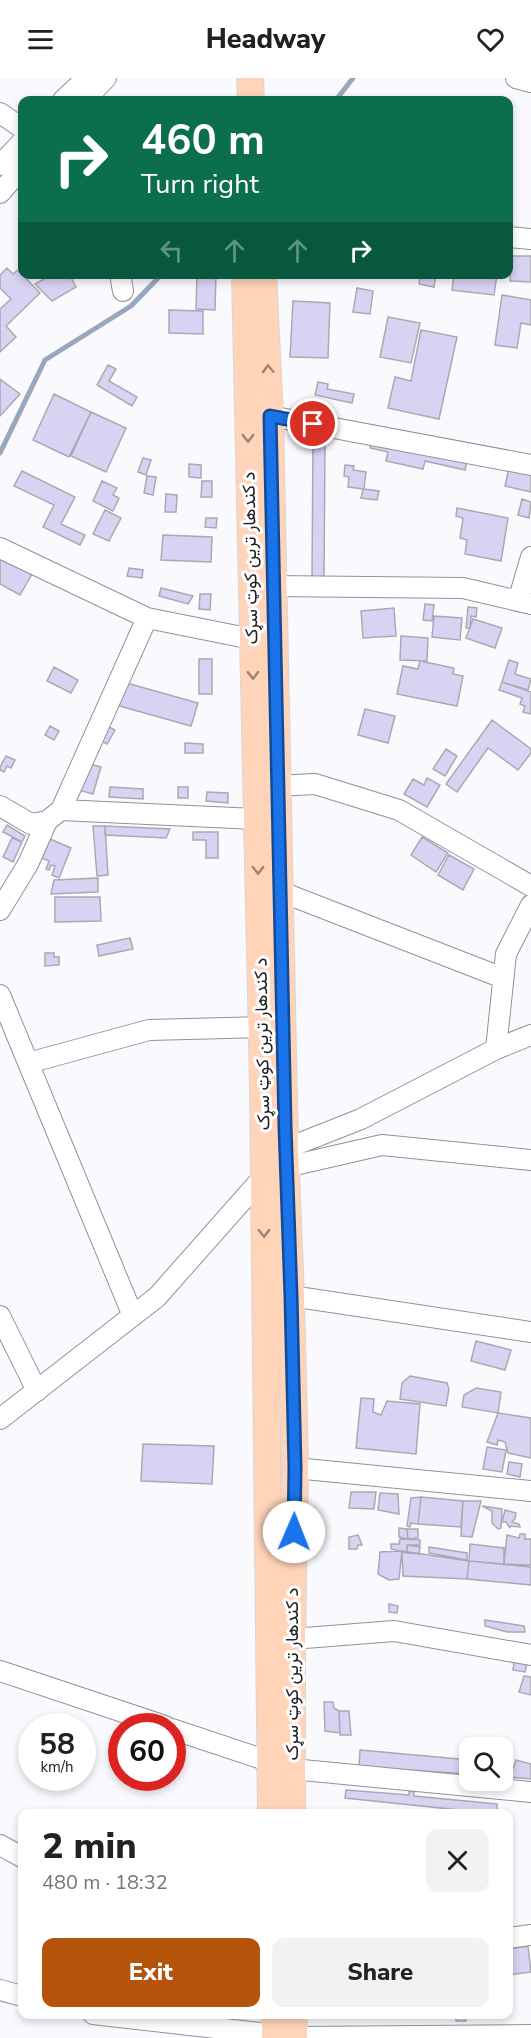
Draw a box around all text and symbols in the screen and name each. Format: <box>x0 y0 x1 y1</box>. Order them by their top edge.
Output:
text: Headway <box>206 21 325 58</box>
icon: menu <box>24 23 57 56</box>
icon: heart <box>474 23 507 56</box>
text: 460 m <box>141 112 265 169</box>
icon: right <box>42 120 120 198</box>
text: Turn right <box>141 166 259 203</box>
icon: left <box>155 234 188 267</box>
icon: ahead <box>218 234 251 267</box>
icon: ahead <box>281 234 314 267</box>
icon: right <box>344 234 377 267</box>
one-way arrow <box>261 365 274 374</box>
pin <box>287 398 338 449</box>
icon: arrive <box>296 407 329 440</box>
one-way arrow <box>242 433 254 442</box>
street label: د کندهار ترين کوټ سړک <box>236 471 264 645</box>
one-way arrow <box>246 670 259 679</box>
one-way arrow <box>251 865 264 874</box>
street label: د کندهار ترين کوټ سړک <box>248 957 276 1131</box>
one-way arrow <box>258 1228 270 1237</box>
position arrow <box>262 1500 326 1564</box>
street label: د کندهار ترين کوټ سړک <box>280 1588 304 1760</box>
speed limit sign: 60 <box>108 1713 186 1791</box>
text: 58 <box>39 1724 75 1765</box>
map controls <box>459 1737 513 1791</box>
button: search <box>459 1737 513 1791</box>
text: km/h <box>40 1757 74 1777</box>
text: 2 min <box>42 1822 137 1871</box>
button: close <box>426 1829 489 1892</box>
text: 480 m · 18:32 <box>42 1869 168 1896</box>
button: Exit <box>42 1938 260 2007</box>
button: Share <box>272 1938 489 2007</box>

